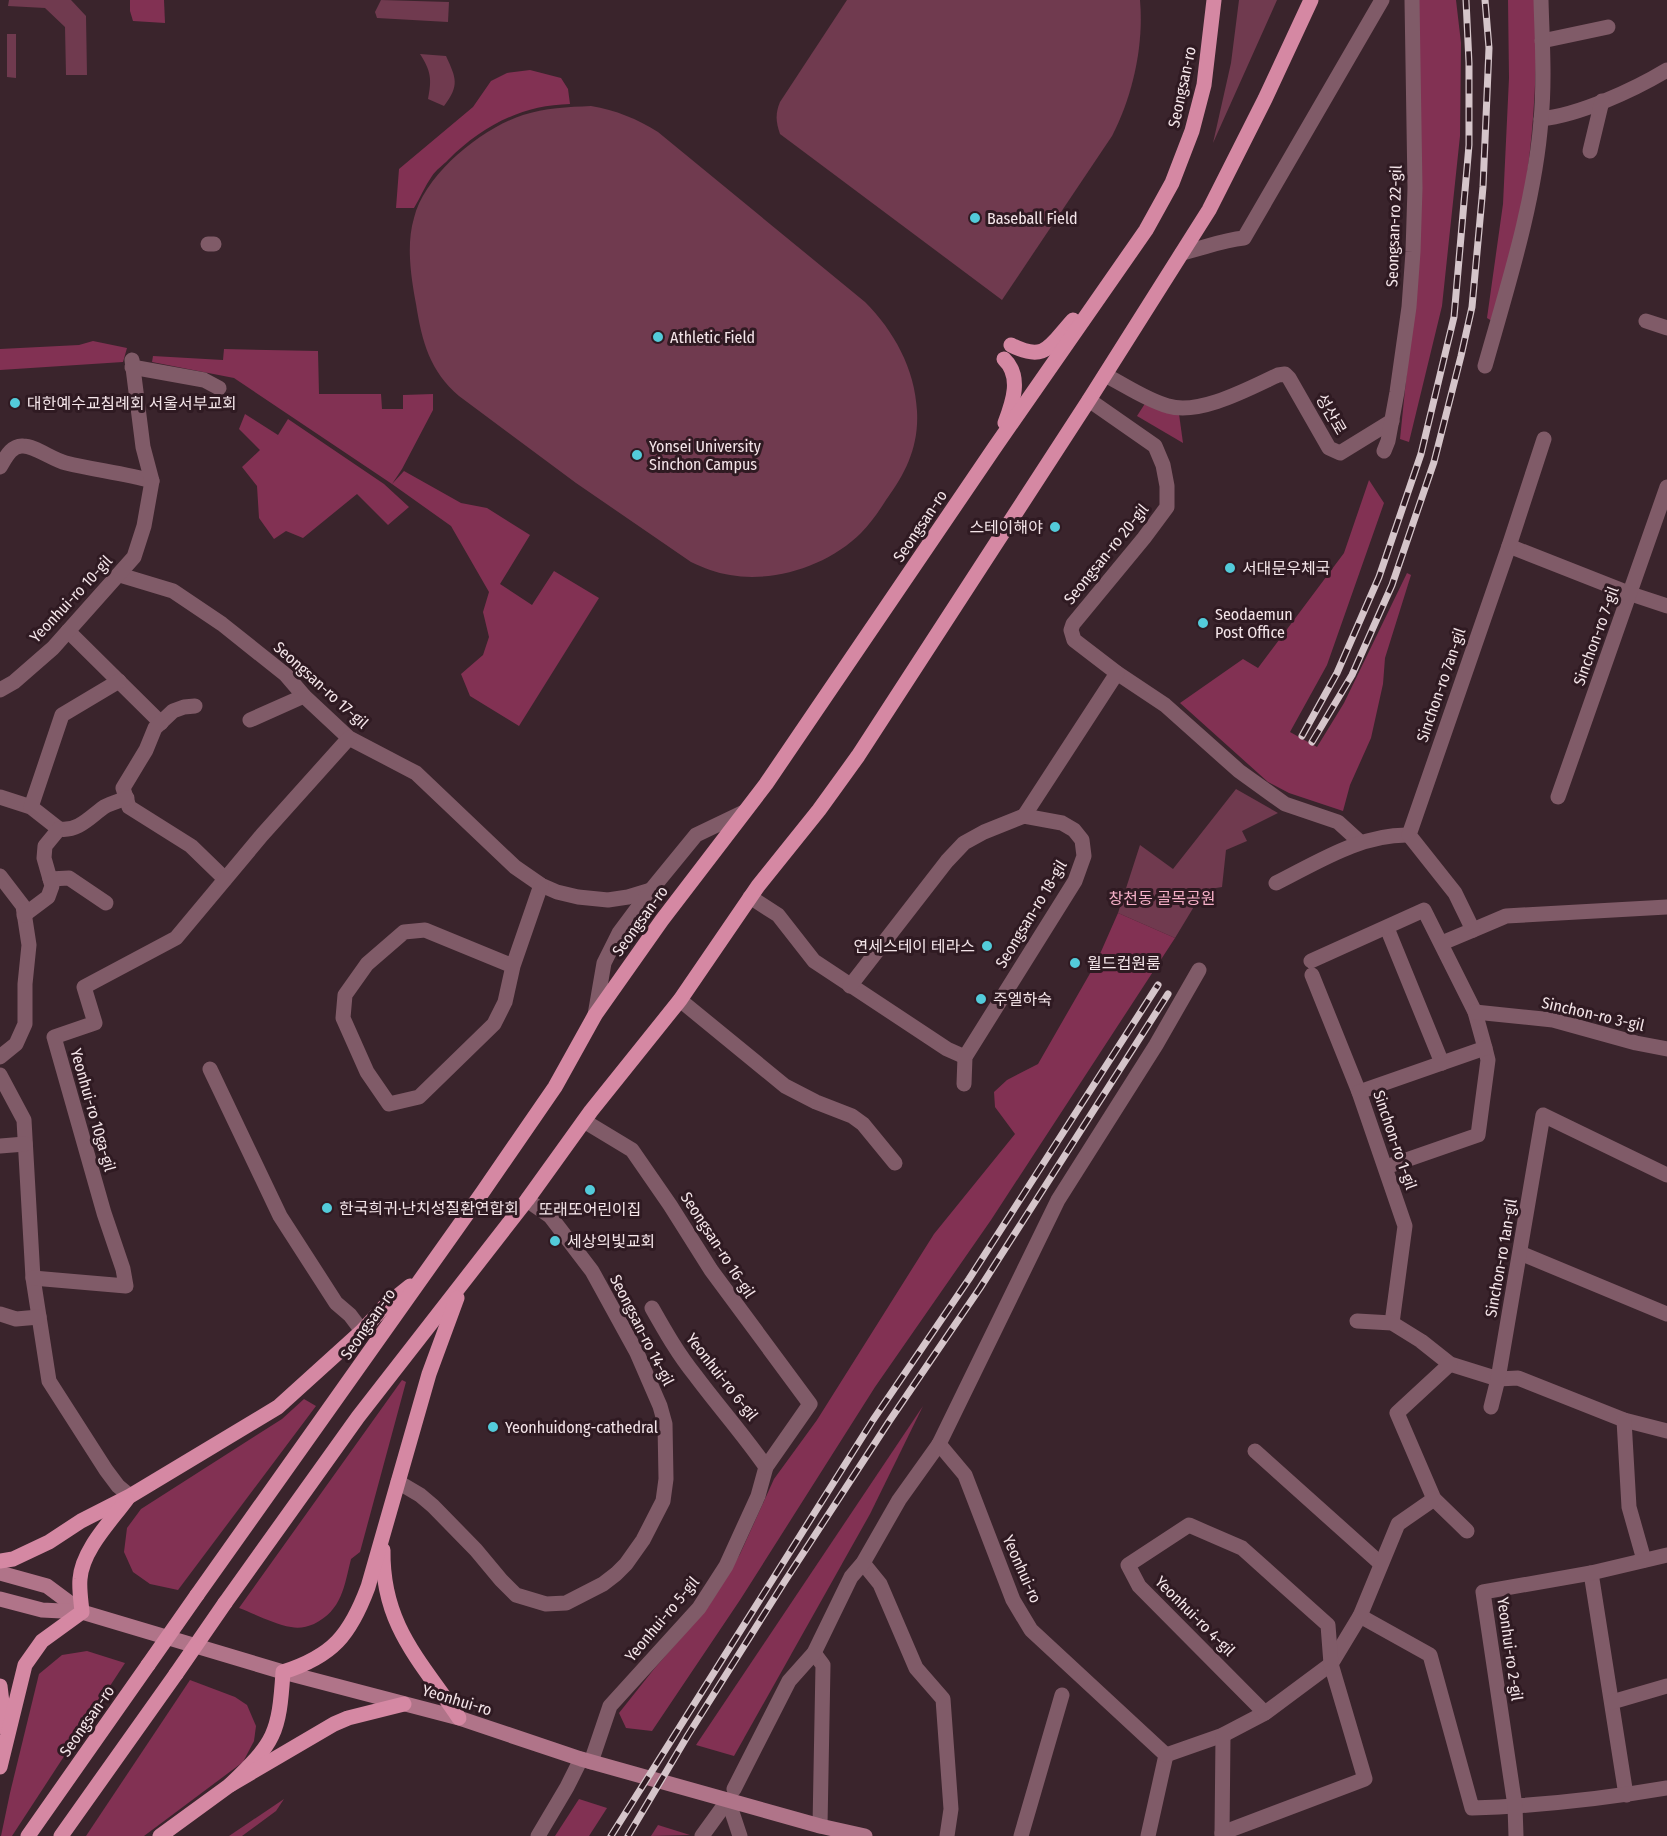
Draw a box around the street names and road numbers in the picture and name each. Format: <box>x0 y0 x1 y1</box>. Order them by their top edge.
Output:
street label: Seongsan-ro <box>1164 45 1200 129</box>
street label: Seongsan-ro 22-gil <box>1382 165 1406 287</box>
street label: 성산로 <box>1312 390 1350 438</box>
street label: Seongsan-ro <box>889 486 951 566</box>
street label: Seongsan-ro 20-gil <box>1060 500 1152 608</box>
street label: Yeonhui-ro 10-gil <box>26 552 116 646</box>
street label: Sinchon-ro 7-gil <box>1569 584 1623 688</box>
street label: Sinchon-ro 7an-gil <box>1413 625 1469 745</box>
street label: Seongsan-ro 17-gil <box>270 638 372 732</box>
street label: Seongsan-ro 18-gil <box>991 857 1071 971</box>
street label: Seongsan-ro <box>608 882 672 960</box>
street label: Sinchon-ro 3-gil <box>1540 993 1646 1035</box>
street label: Yeonhui-ro 10ga-gil <box>66 1046 120 1174</box>
street label: Sinchon-ro 1-gil <box>1369 1088 1421 1192</box>
street label: Seongsan-ro 16-gil <box>677 1189 759 1301</box>
street label: Sinchon-ro 1an-gil <box>1481 1197 1521 1319</box>
street label: Seongsan-ro 14-gil <box>606 1271 678 1389</box>
street label: Seongsan-ro <box>337 1285 399 1363</box>
street label: Yeonhui-ro 6-gil <box>682 1330 762 1424</box>
street label: Yeonhui-ro <box>999 1532 1045 1606</box>
street label: Yeonhui-ro 4-gil <box>1151 1572 1239 1660</box>
street label: Yeonhui-ro 5-gil <box>621 1573 703 1665</box>
street label: Yeonhui-ro 2-gil <box>1493 1596 1527 1702</box>
street label: Yeonhui-ro <box>420 1680 494 1720</box>
street label: Seongsan-ro <box>56 1682 118 1760</box>

